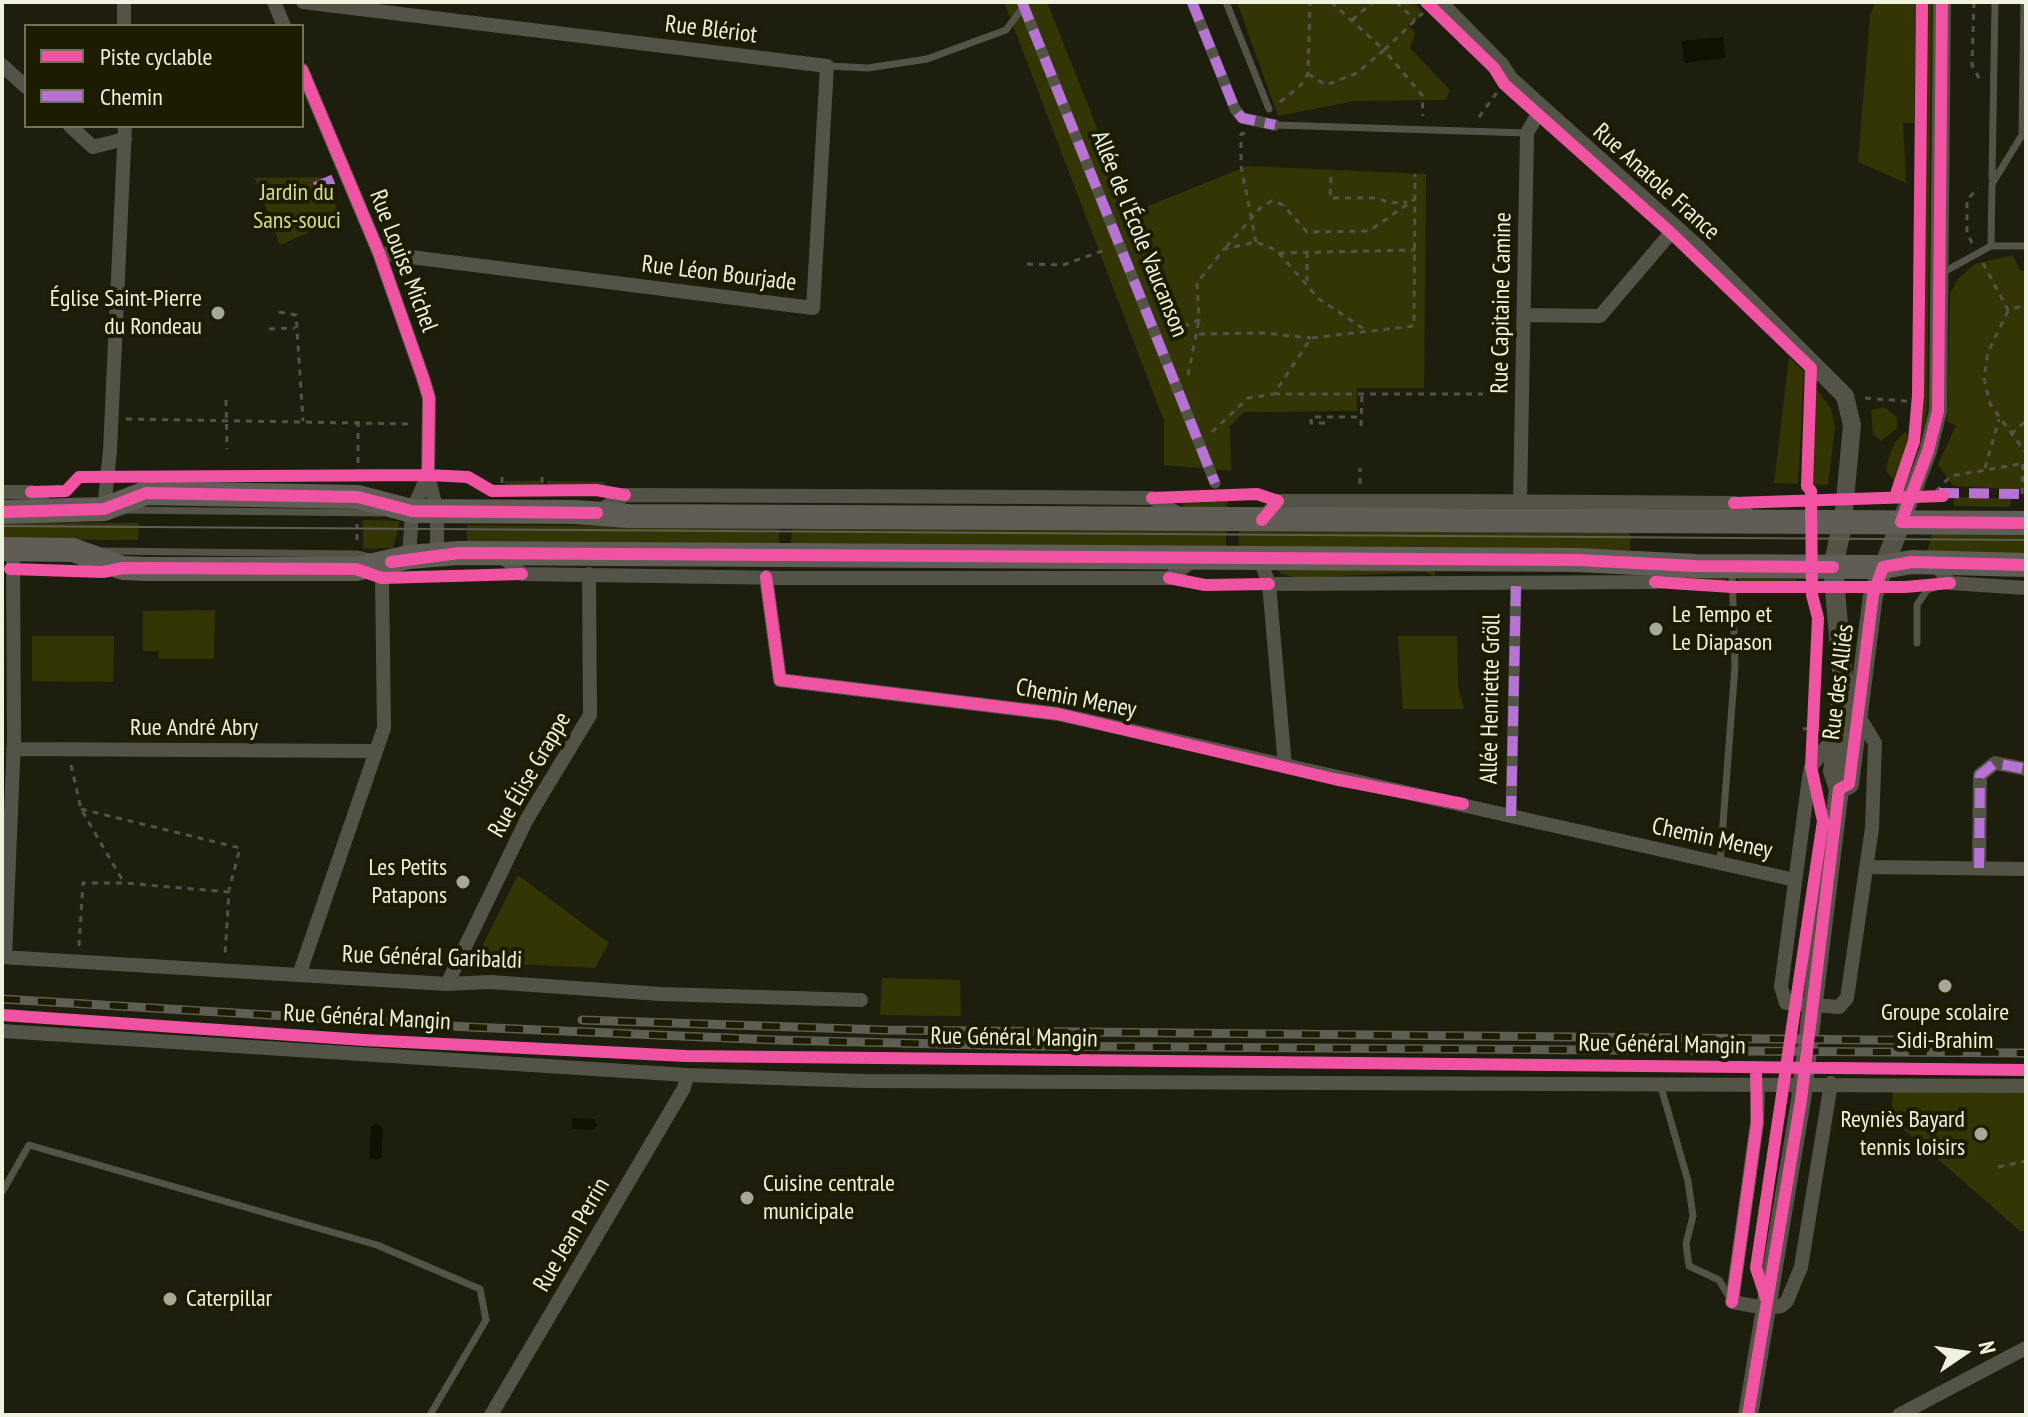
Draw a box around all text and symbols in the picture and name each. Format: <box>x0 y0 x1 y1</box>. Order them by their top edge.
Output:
street label: Rue Blériot <box>663 10 759 50</box>
legend <box>24 24 304 128</box>
text: Piste cyclable <box>100 41 213 72</box>
text: Chemin <box>100 81 163 112</box>
street label: Rue Anatole France <box>1587 118 1725 246</box>
street label: Allée de l'École Vaucanson <box>1084 127 1194 341</box>
park label: Jardin du Sans-souci <box>253 179 341 235</box>
street label: Rue Louise Michel <box>363 186 443 336</box>
street label: Rue Capitaine Camine <box>1486 212 1518 394</box>
street label: Rue Léon Bourjade <box>640 250 798 298</box>
place label: Église Saint-Pierre du Rondeau <box>50 285 202 341</box>
marker: Église Saint-Pierre du Rondeau <box>209 304 227 322</box>
place label: Le Tempo et Le Diapason <box>1672 601 1772 657</box>
street label: Allée Henriette Gröll <box>1475 614 1507 784</box>
marker: Le Tempo et Le Diapason <box>1647 620 1665 638</box>
street label: Rue des Alliés <box>1818 623 1860 741</box>
street label: Chemin Meney <box>1013 673 1139 725</box>
street label: Rue Élise Grappe <box>483 707 577 843</box>
street label: Rue André Abry <box>130 714 258 742</box>
street label: Chemin Meney <box>1649 812 1775 866</box>
place label: Les Petits Patapons <box>368 854 447 910</box>
marker: Les Petits Patapons <box>454 873 472 891</box>
street label: Rue Général Garibaldi <box>341 940 523 976</box>
marker: Groupe scolaire Sidi-Brahim <box>1936 977 1954 995</box>
street label: Rue Général Mangin <box>283 999 451 1037</box>
place label: Groupe scolaire Sidi-Brahim <box>1881 999 2009 1055</box>
street label: Rue Général Mangin <box>930 1022 1098 1054</box>
street label: Rue Général Mangin <box>1578 1029 1746 1061</box>
place label: Reyniès Bayard tennis loisirs <box>1841 1106 1965 1162</box>
marker: Reyniès Bayard tennis loisirs <box>1972 1125 1990 1143</box>
place label: Cuisine centrale municipale <box>763 1170 895 1226</box>
street label: Rue Jean Perrin <box>528 1173 616 1297</box>
marker: Cuisine centrale municipale <box>738 1189 756 1207</box>
place label: Caterpillar <box>186 1285 272 1313</box>
marker: Caterpillar <box>161 1290 179 1308</box>
north arrow <box>1924 1313 2004 1393</box>
text: N <box>1972 1339 2002 1357</box>

